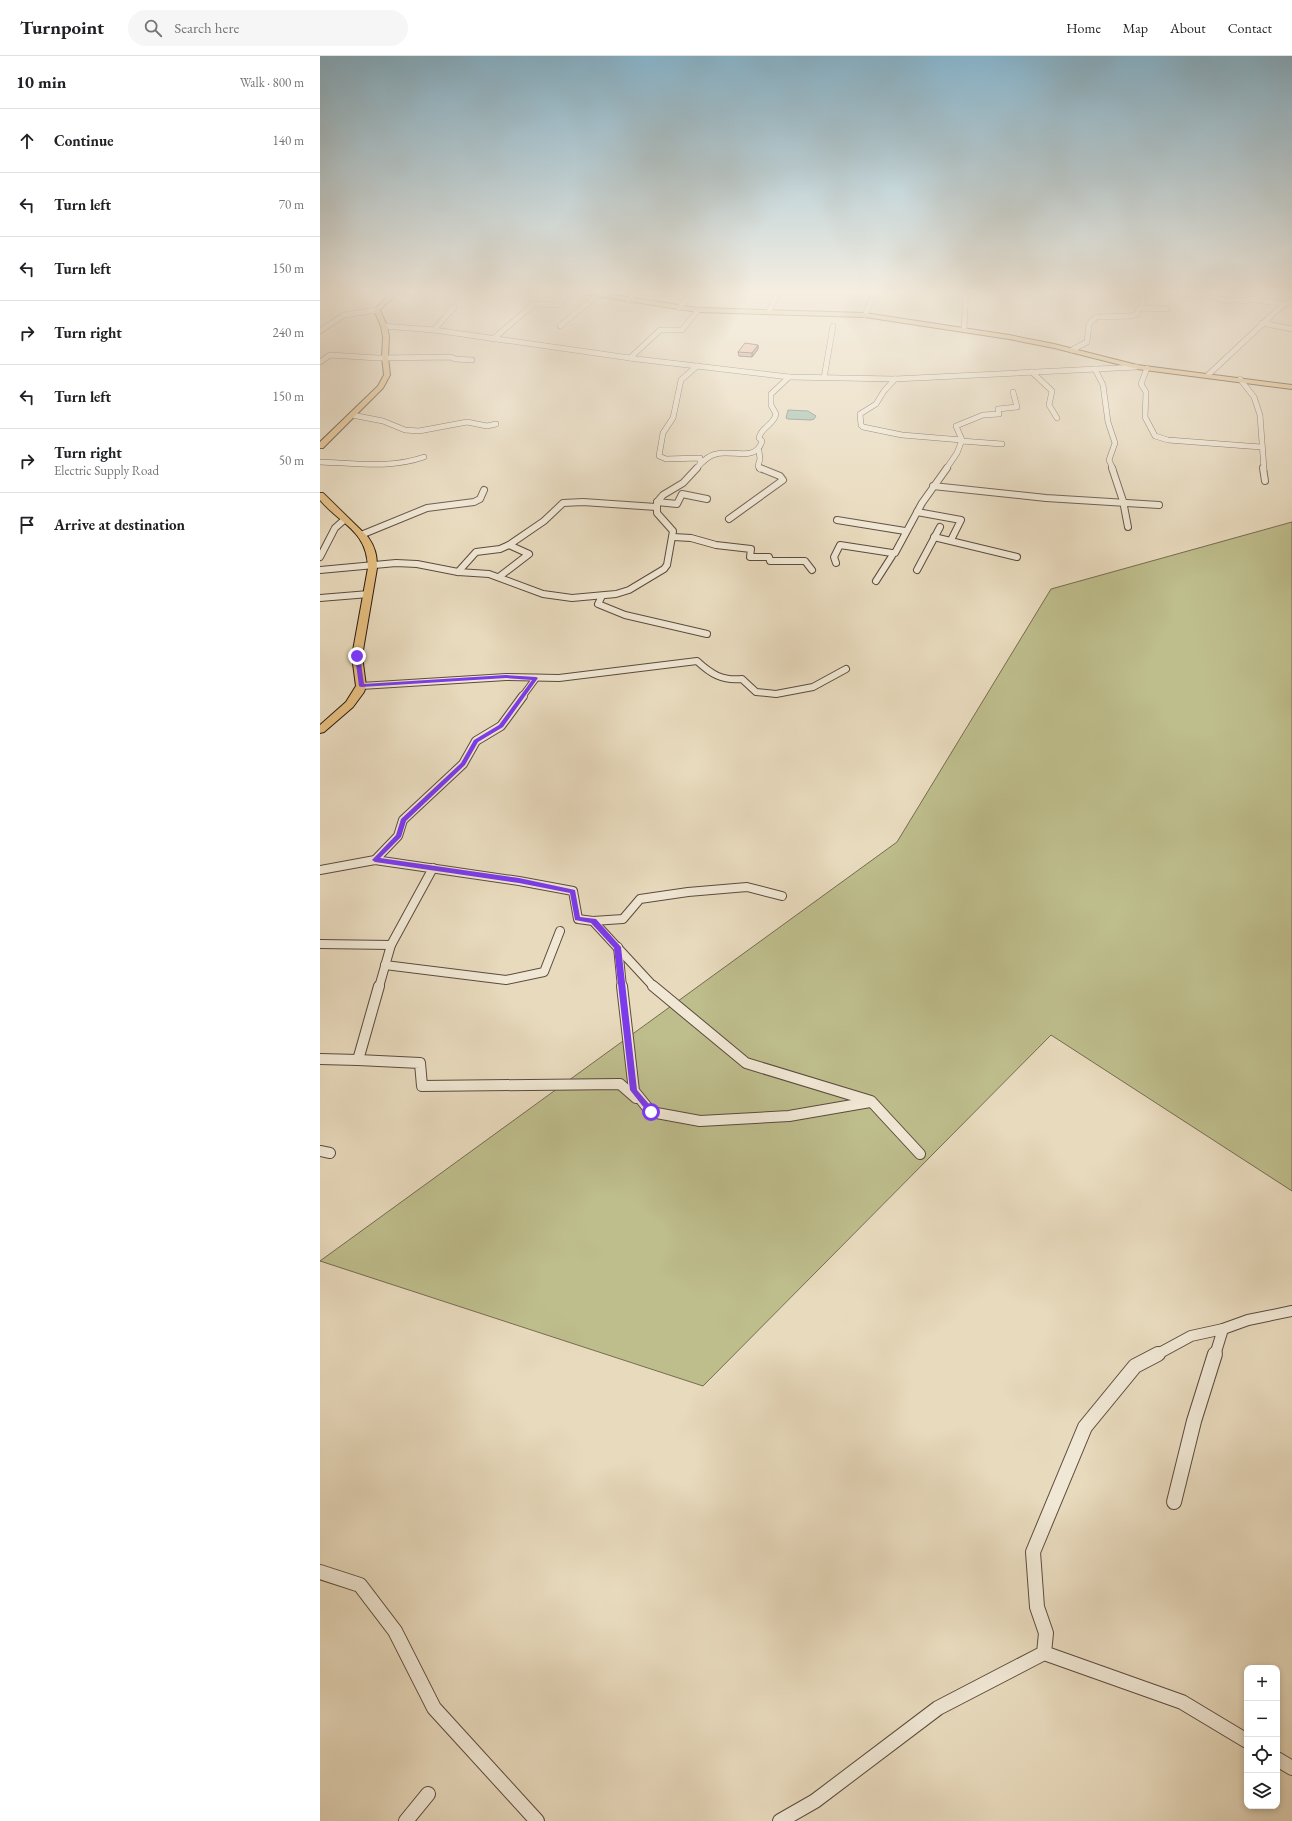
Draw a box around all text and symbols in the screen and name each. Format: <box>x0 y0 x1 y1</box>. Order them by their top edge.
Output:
search box <box>128 10 408 46</box>
text: Turnpoint <box>20 15 104 40</box>
icon: search <box>142 17 164 39</box>
text: Search here <box>174 18 239 37</box>
text: Home <box>1066 19 1101 37</box>
text: Map <box>1123 19 1148 37</box>
text: About <box>1170 19 1206 37</box>
text: Contact <box>1228 19 1272 37</box>
text: 10 min <box>16 71 66 93</box>
text: Walk · 800 m <box>240 74 304 91</box>
icon: ahead <box>16 130 38 152</box>
text: Continue <box>54 131 114 150</box>
text: 140 m <box>273 132 304 149</box>
icon: left <box>16 194 38 216</box>
text: Turn left <box>54 195 111 214</box>
text: 70 m <box>279 196 304 213</box>
icon: left <box>16 258 38 280</box>
text: Turn left <box>54 259 111 278</box>
text: 150 m <box>273 260 304 277</box>
icon: right <box>16 322 38 344</box>
text: Turn right <box>54 323 122 342</box>
text: 240 m <box>273 324 304 341</box>
icon: left <box>16 386 38 408</box>
text: Turn left <box>54 387 111 406</box>
text: 150 m <box>273 388 304 405</box>
text: Turn right <box>54 443 122 462</box>
icon: right <box>16 450 38 472</box>
text: 50 m <box>279 452 304 469</box>
text: Electric Supply Road <box>54 462 159 479</box>
icon: arrive <box>16 514 38 536</box>
text: Arrive at destination <box>54 515 185 534</box>
route end <box>348 647 366 665</box>
route start <box>642 1103 660 1121</box>
map controls <box>1244 1665 1280 1809</box>
button: + <box>1244 1665 1280 1701</box>
button: − <box>1244 1701 1280 1737</box>
button: locate <box>1244 1737 1280 1773</box>
button: layers <box>1244 1773 1280 1809</box>

